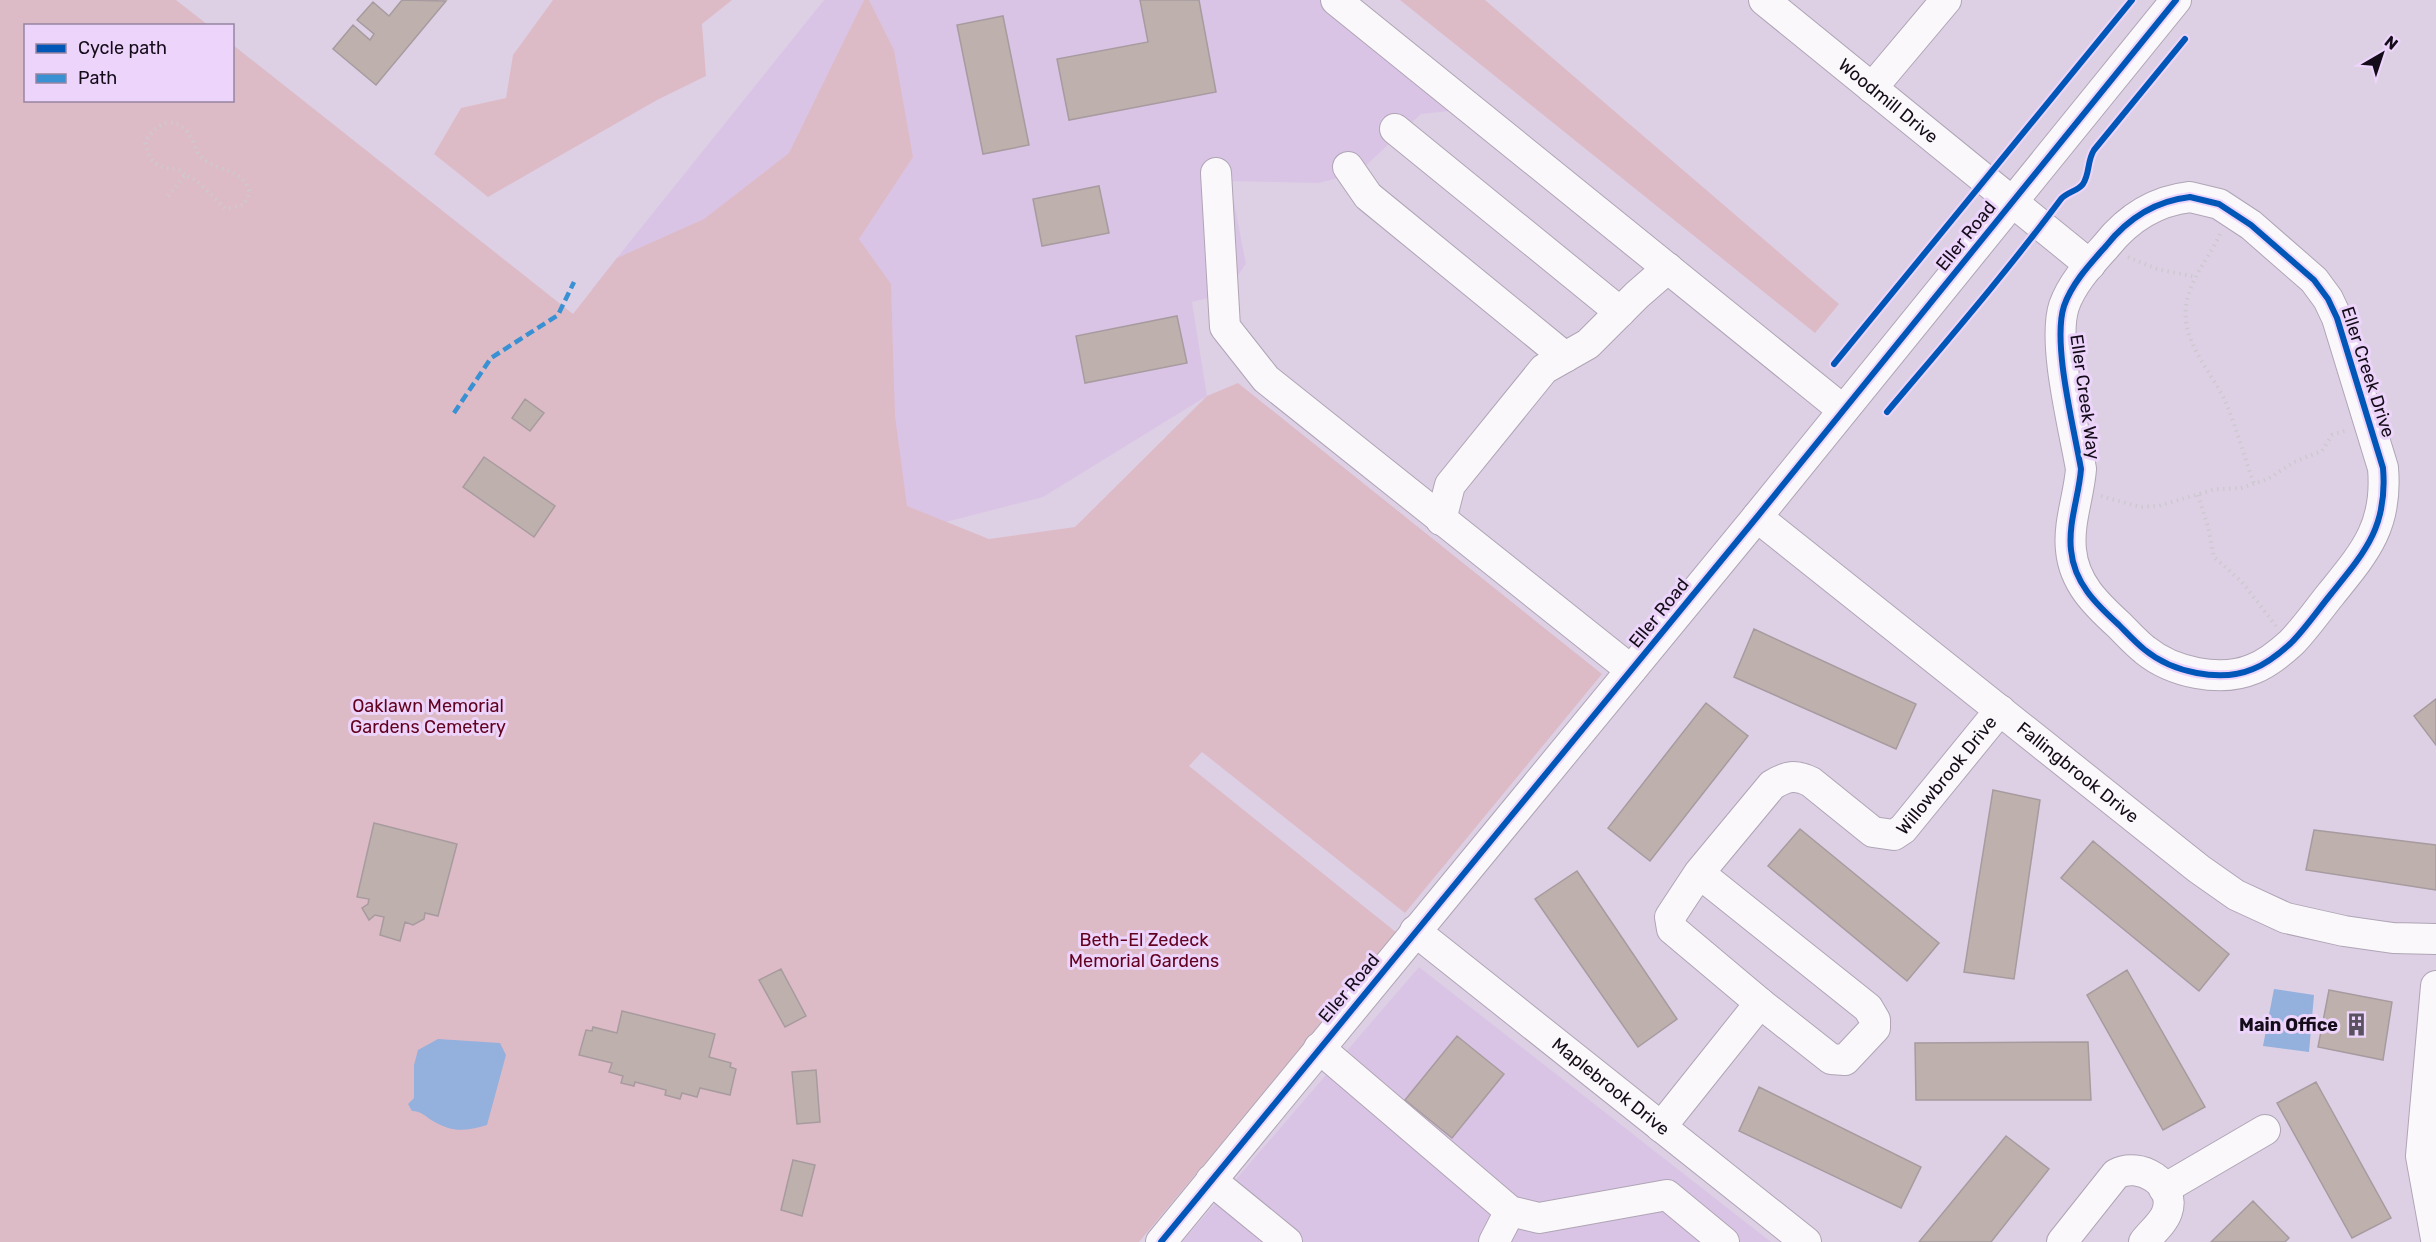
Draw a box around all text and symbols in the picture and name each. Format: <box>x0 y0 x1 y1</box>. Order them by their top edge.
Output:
legend <box>24 24 234 102</box>
north arrow <box>2352 24 2412 84</box>
text: N <box>2381 32 2402 54</box>
text: Cycle path <box>78 37 167 59</box>
street label: Woodmill Drive <box>1834 54 1943 148</box>
text: Path <box>78 67 117 89</box>
street label: Eller Road <box>1931 197 2001 275</box>
street label: Eller Creek Drive <box>2336 304 2400 440</box>
street label: Eller Creek Way <box>2065 333 2105 461</box>
street label: Eller Road <box>1624 574 1694 652</box>
park label: Oaklawn Memorial Gardens Cemetery <box>350 695 506 738</box>
street label: Willowbrook Drive <box>1892 712 2002 839</box>
street label: Fallingbrook Drive <box>2012 717 2143 828</box>
park label: Beth-El Zedeck Memorial Gardens <box>1069 929 1219 972</box>
street label: Eller Road <box>1314 949 1384 1027</box>
building icon: Main Office <box>2343 1012 2369 1038</box>
place label: Main Office <box>2239 1014 2338 1036</box>
street label: Maplebrook Drive <box>1547 1033 1674 1140</box>

